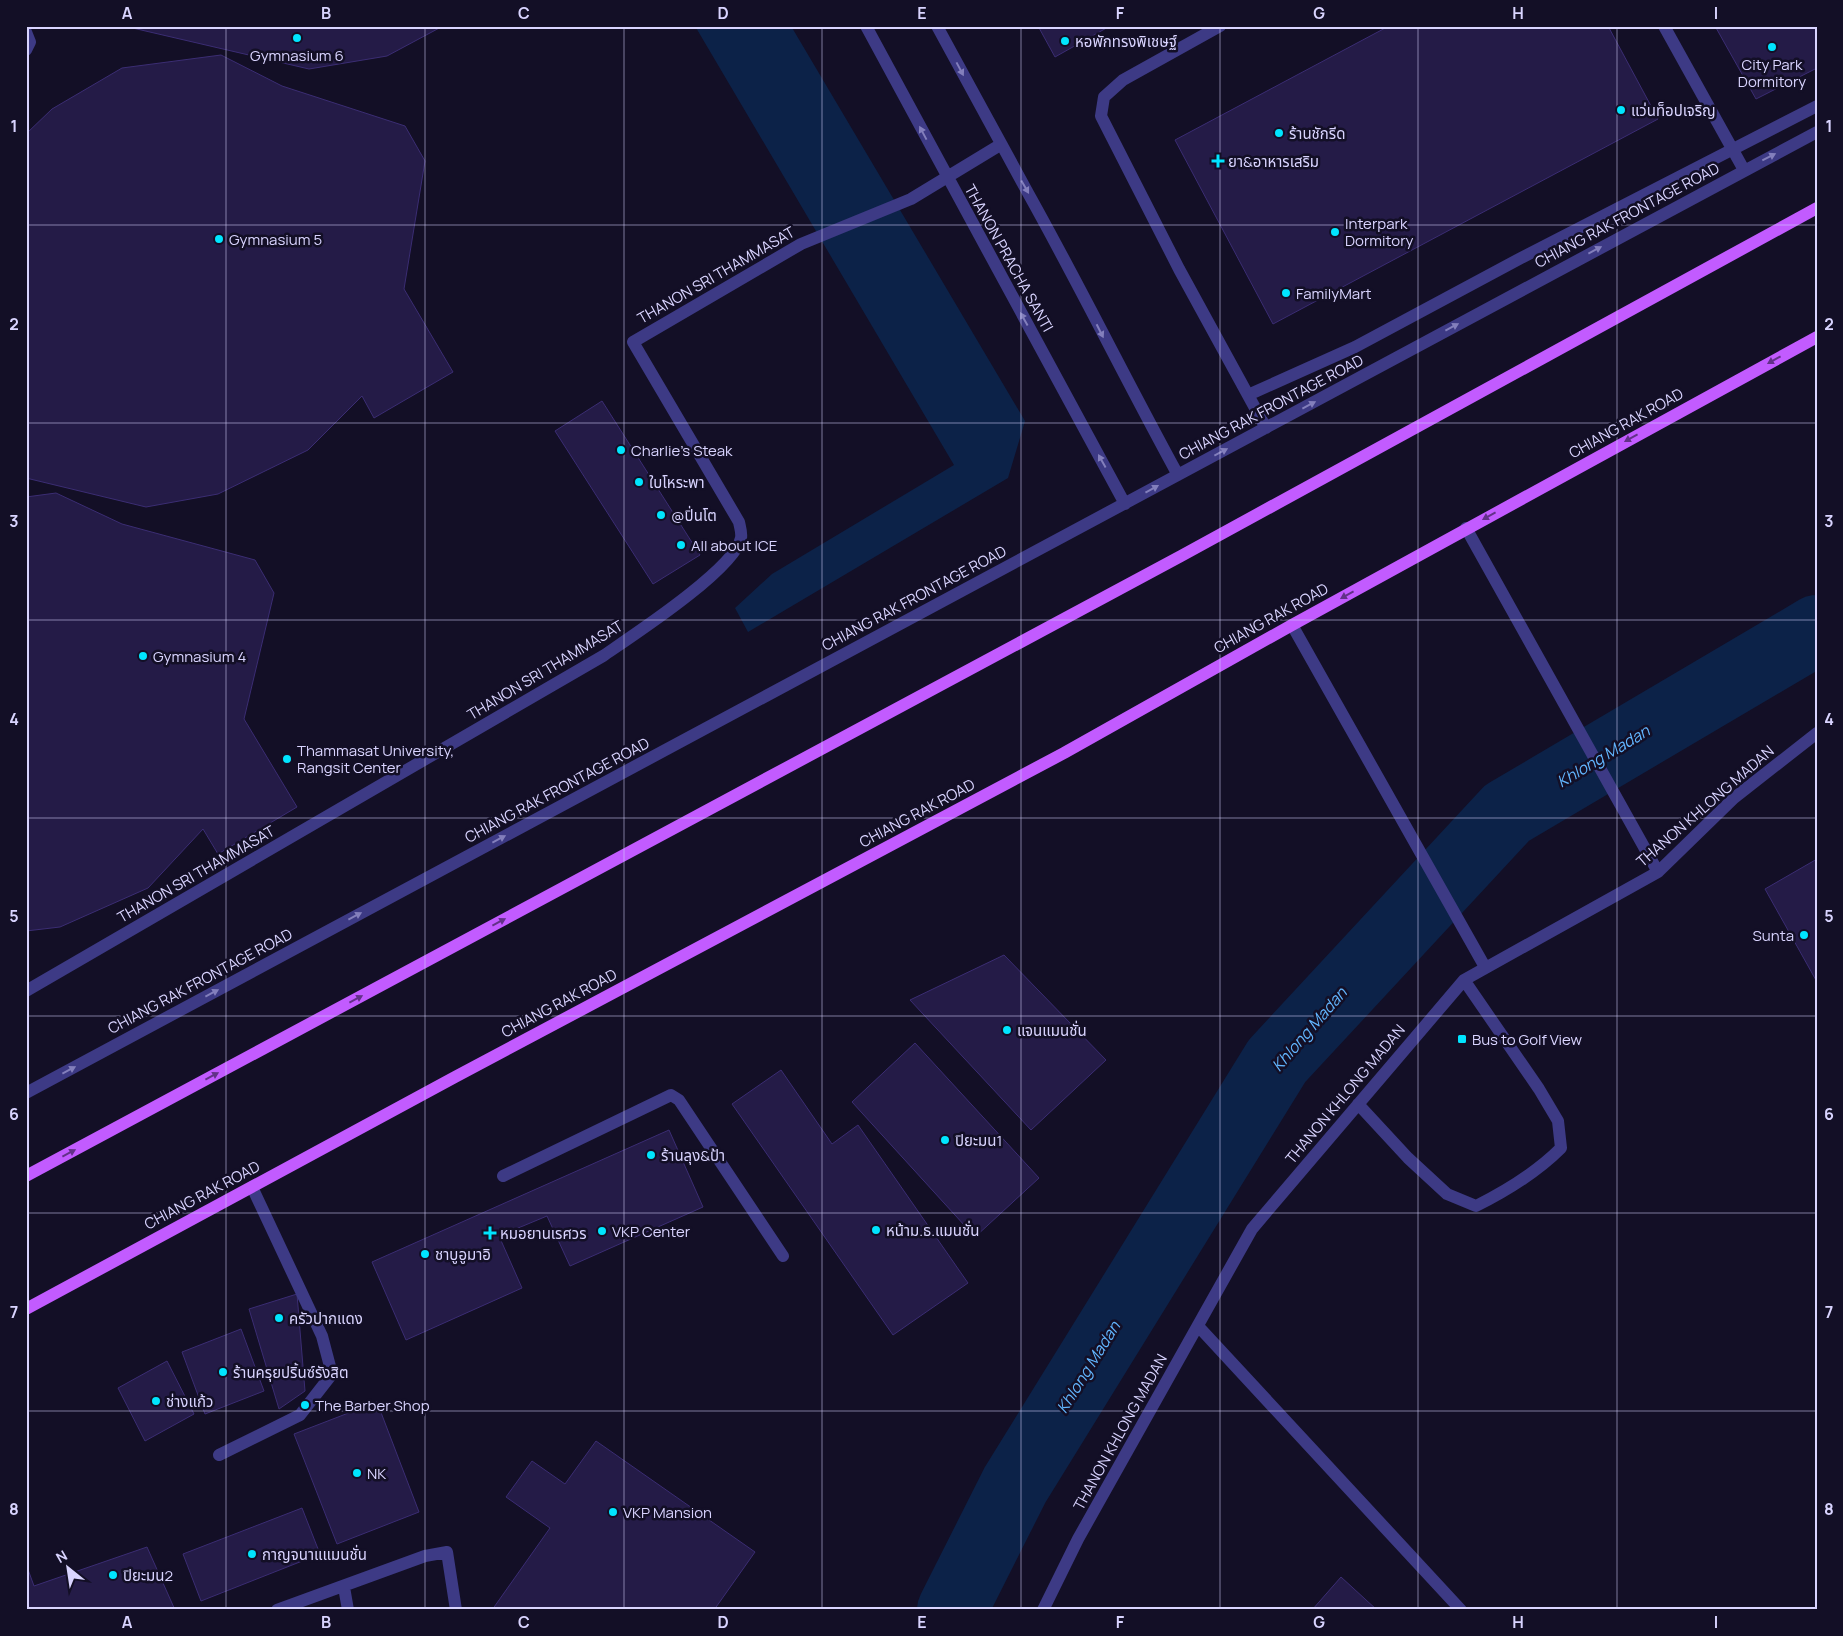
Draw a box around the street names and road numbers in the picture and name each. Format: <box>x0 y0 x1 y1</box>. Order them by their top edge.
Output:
street label: CHIANG RAK FRONTAGE ROAD <box>1531 157 1723 273</box>
street label: THANON PRACHA SANTI <box>960 180 1058 336</box>
street label: THANON SRI THAMMASAT <box>634 221 798 329</box>
street label: CHIANG RAK FRONTAGE ROAD <box>1175 349 1367 465</box>
street label: CHIANG RAK ROAD <box>1565 383 1687 463</box>
street label: CHIANG RAK FRONTAGE ROAD <box>818 540 1010 656</box>
street label: CHIANG RAK ROAD <box>1210 578 1332 658</box>
street label: THANON SRI THAMMASAT <box>463 615 627 725</box>
street label: CHIANG RAK FRONTAGE ROAD <box>461 732 653 848</box>
street label: THANON KHLONG MADAN <box>1632 740 1778 872</box>
street label: CHIANG RAK ROAD <box>856 774 978 852</box>
street label: THANON SRI THAMMASAT <box>114 820 278 928</box>
street label: CHIANG RAK FRONTAGE ROAD <box>104 923 296 1039</box>
street label: CHIANG RAK ROAD <box>498 964 620 1042</box>
street label: THANON KHLONG MADAN <box>1280 1020 1410 1168</box>
street label: CHIANG RAK ROAD <box>141 1156 263 1234</box>
street label: THANON KHLONG MADAN <box>1068 1350 1172 1514</box>

